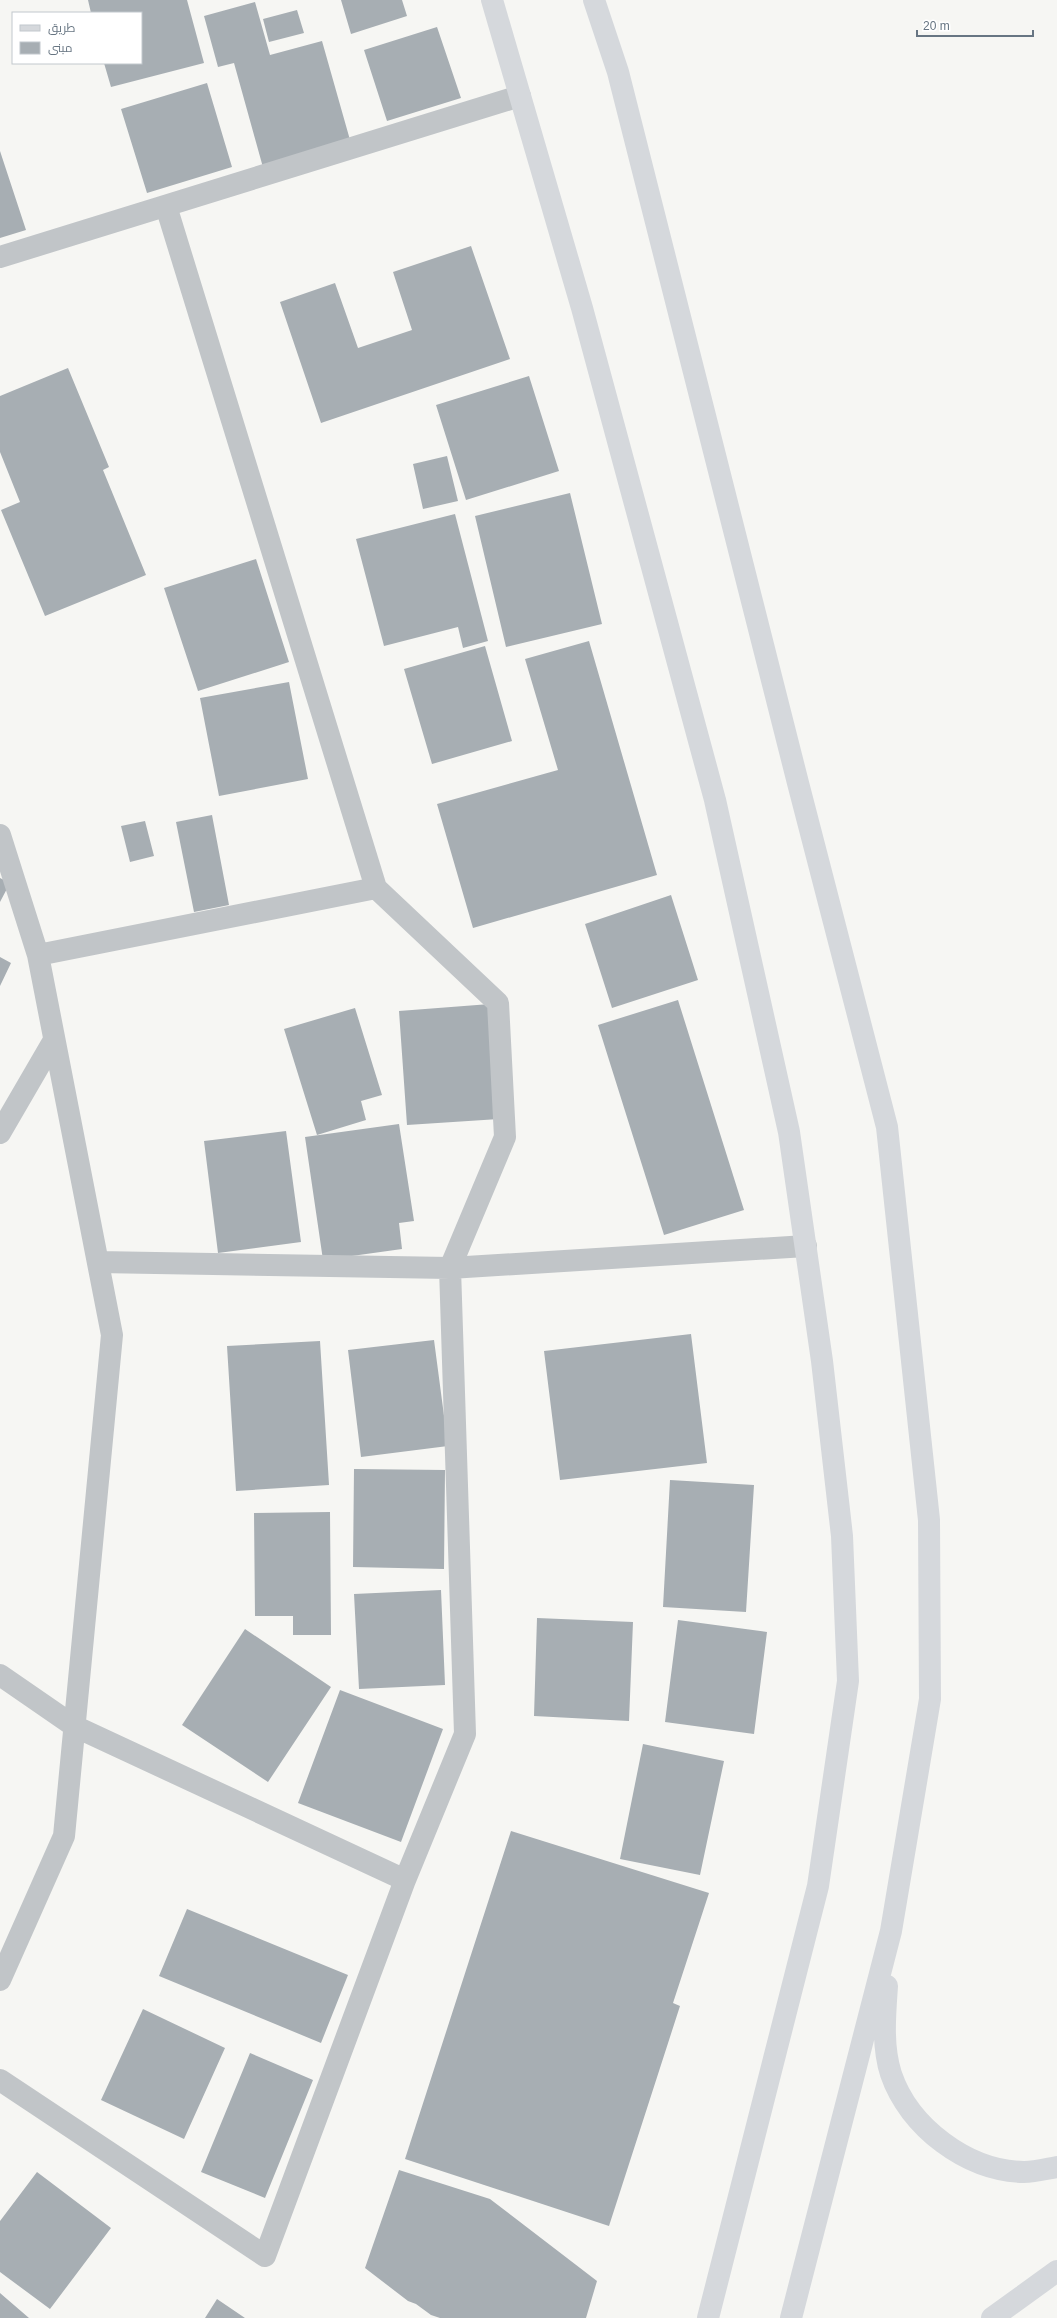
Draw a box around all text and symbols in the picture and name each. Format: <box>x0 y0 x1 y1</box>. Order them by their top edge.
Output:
legend <box>12 12 142 64</box>
scale bar <box>917 12 1033 38</box>
text: 20 m <box>923 19 950 33</box>
text: طريق <box>48 21 76 35</box>
text: مبنى <box>48 41 73 55</box>

